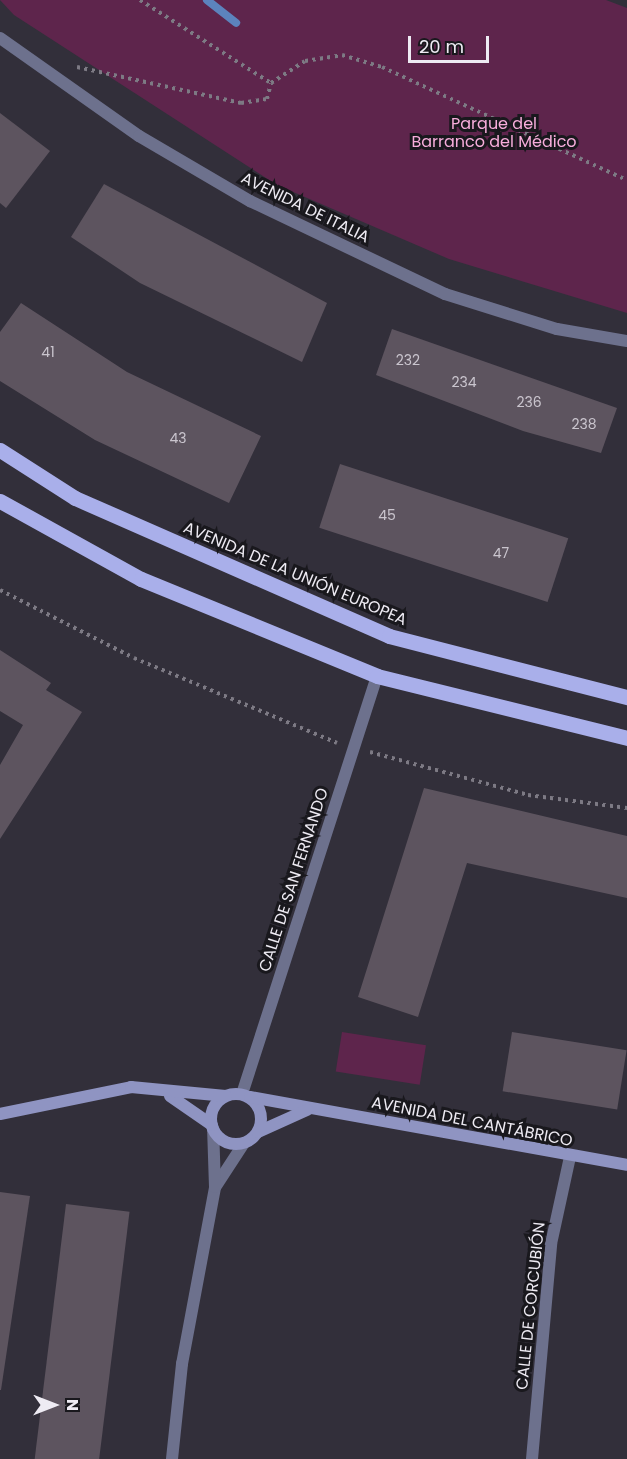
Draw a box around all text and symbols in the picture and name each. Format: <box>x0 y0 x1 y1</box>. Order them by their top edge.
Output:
scale bar <box>411 24 492 62</box>
text: 20 m <box>419 34 464 59</box>
park label: Parque del Barranco del Médico <box>411 114 577 152</box>
street label: AVENIDA DE ITALIA <box>238 169 372 247</box>
house number: 41 <box>41 344 55 360</box>
house number: 232 <box>396 352 420 368</box>
house number: 234 <box>451 374 477 390</box>
house number: 236 <box>516 394 542 410</box>
house number: 238 <box>571 416 597 432</box>
house number: 43 <box>169 430 187 446</box>
house number: 45 <box>378 507 396 523</box>
street label: AVENIDA DE LA UNIÓN EUROPEA <box>180 518 410 630</box>
house number: 47 <box>493 545 509 561</box>
street label: CALLE DE SAN FERNANDO <box>255 786 333 974</box>
street label: AVENIDA DEL CANTÁBRICO <box>370 1093 574 1151</box>
street label: CALLE DE CORCUBIÓN <box>513 1221 549 1391</box>
north arrow <box>24 1375 84 1435</box>
text: N <box>61 1399 84 1411</box>

